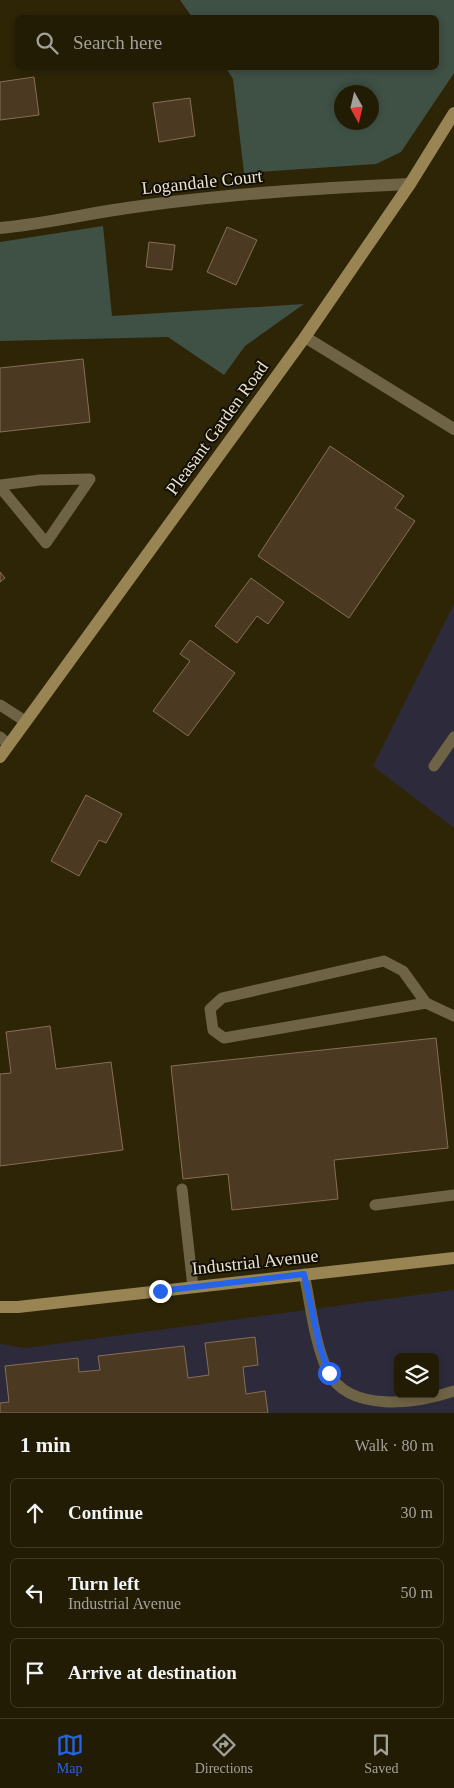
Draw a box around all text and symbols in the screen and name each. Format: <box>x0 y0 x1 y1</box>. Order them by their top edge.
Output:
search box <box>15 15 439 70</box>
icon: search <box>33 29 61 57</box>
text: Search here <box>73 32 162 53</box>
north arrow <box>334 85 379 130</box>
street label: Logandale Court <box>141 166 263 198</box>
street label: Pleasant Garden Road <box>162 357 272 499</box>
street label: Industrial Avenue <box>191 1245 319 1279</box>
route end <box>149 1280 172 1303</box>
map controls <box>394 1353 439 1398</box>
button: layers <box>394 1353 439 1398</box>
route start <box>318 1362 341 1385</box>
text: 1 min <box>20 1433 71 1457</box>
text: Walk · 80 m <box>355 1437 434 1454</box>
icon: ahead <box>21 1499 49 1527</box>
text: Continue <box>68 1502 143 1523</box>
text: 30 m <box>401 1504 433 1521</box>
text: Turn left <box>68 1573 140 1594</box>
icon: left <box>21 1579 49 1607</box>
text: 50 m <box>401 1584 433 1601</box>
text: Industrial Avenue <box>68 1595 181 1612</box>
icon: arrive <box>21 1659 49 1687</box>
text: Arrive at destination <box>68 1662 237 1683</box>
tab: Map <box>56 1731 84 1777</box>
tab: Directions <box>195 1731 253 1777</box>
tab: Saved <box>364 1731 398 1777</box>

